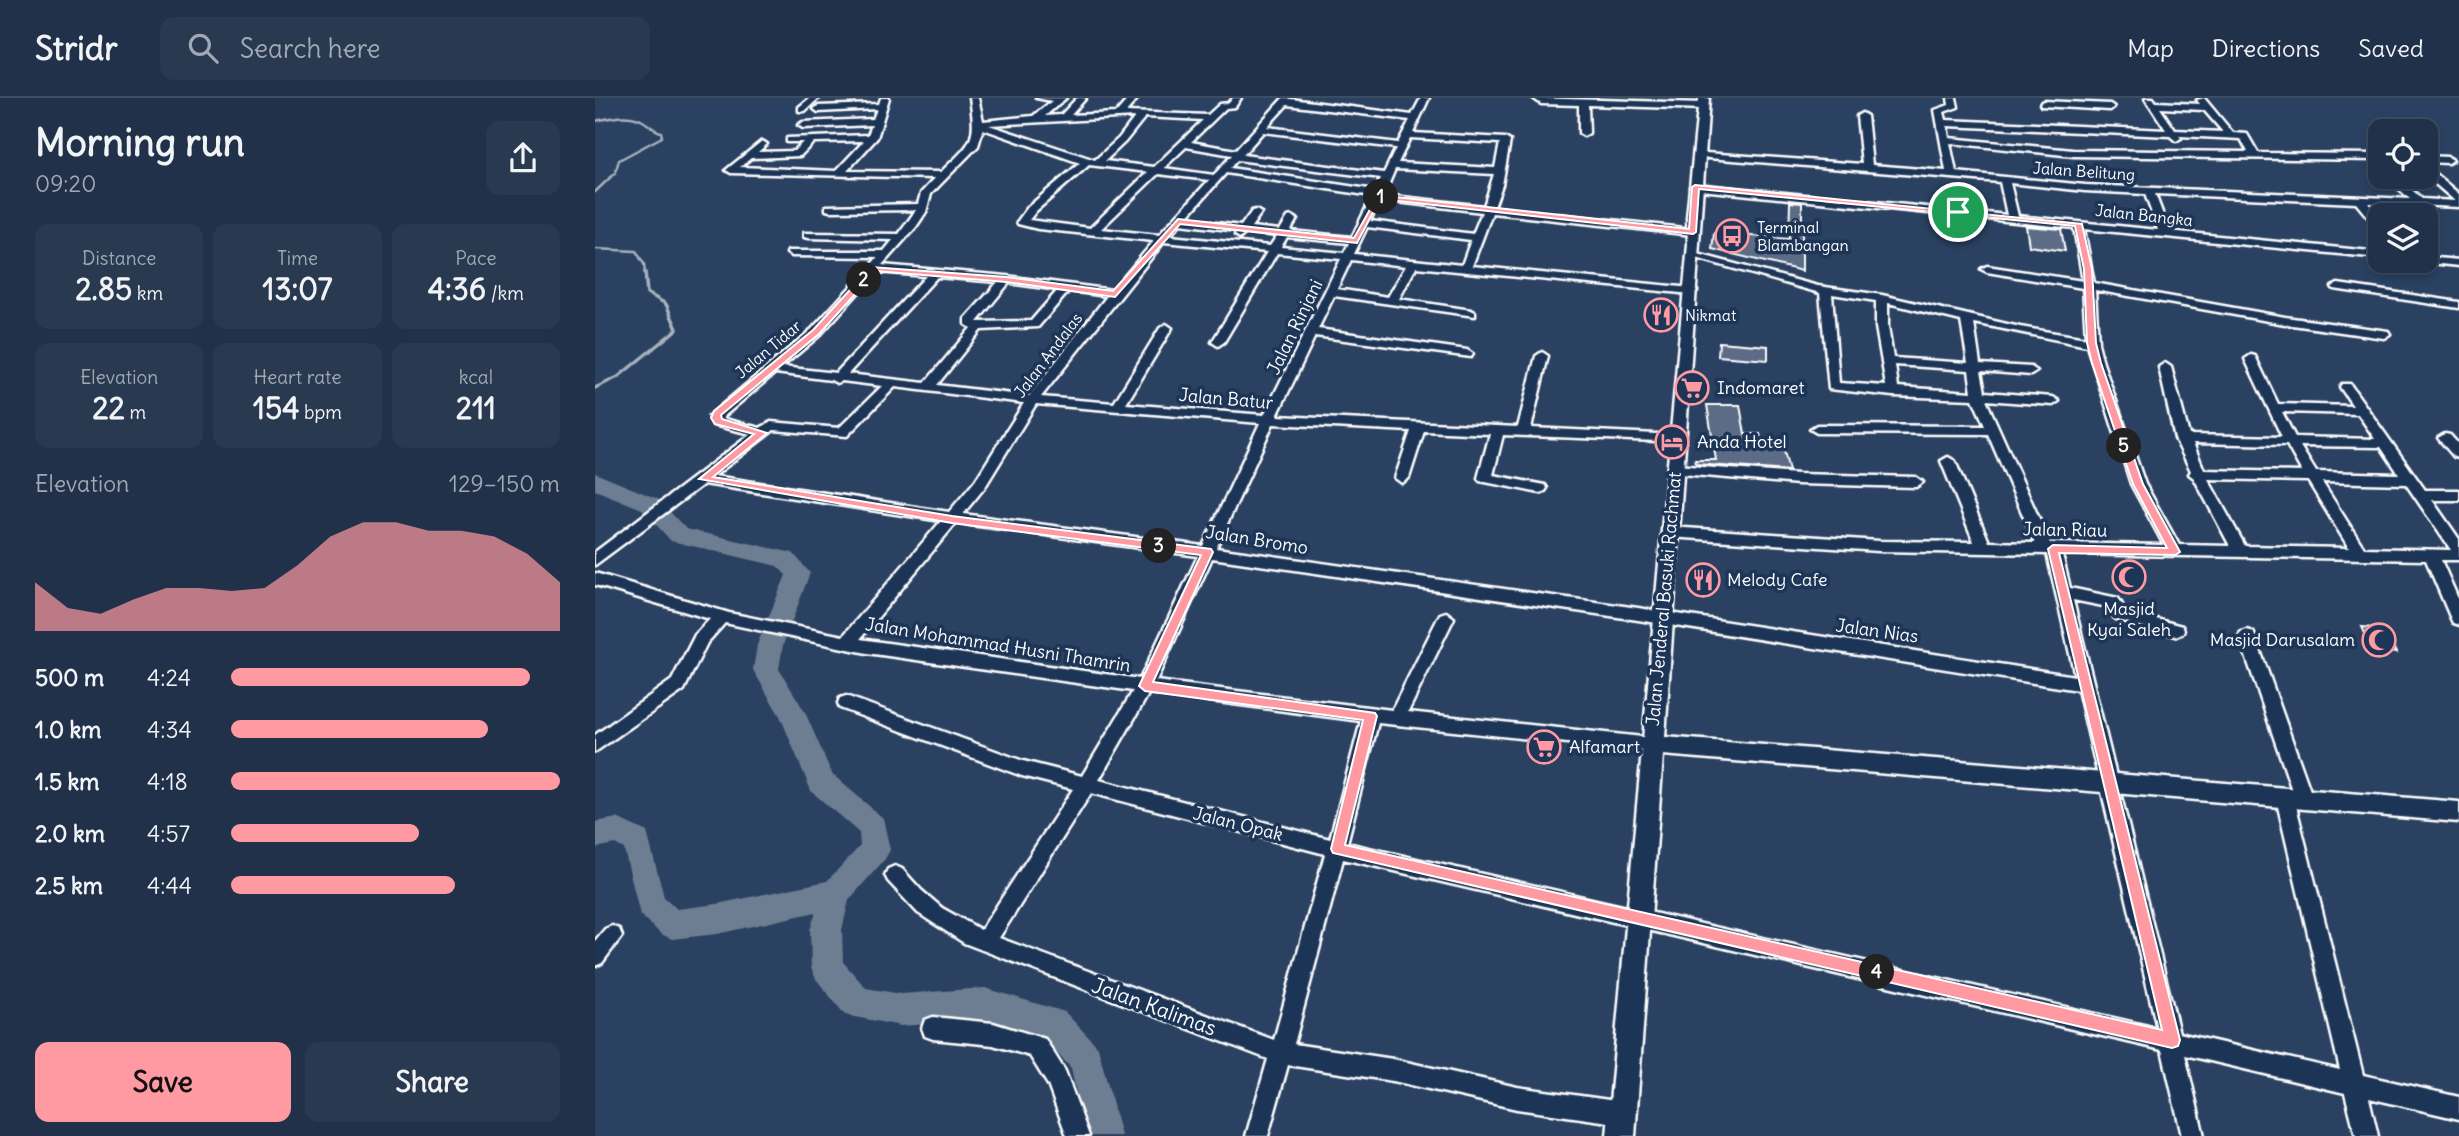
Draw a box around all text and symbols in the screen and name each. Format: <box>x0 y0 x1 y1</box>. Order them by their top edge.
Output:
search box <box>160 17 650 80</box>
text: Stridr <box>35 27 118 69</box>
icon: search <box>184 29 222 67</box>
text: Search here <box>240 32 381 65</box>
text: Map <box>2127 33 2174 63</box>
text: Directions <box>2212 33 2320 63</box>
text: Saved <box>2358 33 2424 63</box>
text: Morning run <box>35 119 245 166</box>
map controls <box>2368 119 2438 273</box>
button: locate <box>2368 119 2438 189</box>
button: share <box>486 121 560 195</box>
street label: Jalan Belitung <box>2032 157 2136 185</box>
text: 09:20 <box>35 169 96 198</box>
pin: 1 <box>1363 180 1399 214</box>
pin <box>1928 182 1988 242</box>
text: 1 <box>1377 184 1384 208</box>
icon: arrive <box>1939 193 1977 231</box>
street label: Jalan Bangka <box>2094 200 2194 230</box>
button: layers <box>2368 203 2438 273</box>
bus stop icon: Terminal Blambangan <box>1713 217 1751 255</box>
place label: Terminal Blambangan <box>1757 217 1849 255</box>
text: Distance <box>82 246 156 270</box>
text: Time <box>277 246 318 270</box>
text: Pace <box>455 246 496 270</box>
pin: 2 <box>847 262 881 298</box>
text: 2 <box>858 267 869 291</box>
text: 2.85 <box>75 270 132 308</box>
text: 13:07 <box>263 270 332 308</box>
text: 4:36 <box>428 270 486 308</box>
street label: Jalan Rinjani <box>1262 275 1327 378</box>
text: km <box>132 281 163 305</box>
text: /km <box>486 281 524 305</box>
restaurant icon: Nikmat <box>1642 296 1680 334</box>
place label: Nikmat <box>1685 305 1737 325</box>
street label: Jalan Andalas <box>1010 309 1086 401</box>
street label: Jalan Tidar <box>731 315 805 382</box>
text: Elevation <box>80 365 158 389</box>
text: Heart rate <box>253 365 342 389</box>
text: kcal <box>459 365 493 389</box>
supermarket icon: Indomaret <box>1673 369 1711 407</box>
place label: Indomaret <box>1717 376 1804 399</box>
street label: Jalan Batur <box>1178 383 1275 414</box>
text: 22 <box>92 389 125 427</box>
text: 154 <box>253 389 299 427</box>
text: 211 <box>456 389 496 427</box>
text: m <box>125 400 146 424</box>
text: bpm <box>299 400 342 424</box>
hotel icon: Anda Hotel <box>1653 423 1691 461</box>
pin: 5 <box>2107 428 2141 464</box>
place label: Anda Hotel <box>1697 430 1787 453</box>
text: 5 <box>2118 433 2129 457</box>
text: Elevation <box>35 469 129 498</box>
text: 129–150 m <box>449 469 560 498</box>
street label: Jalan Jenderal Basuki Rachmat <box>1641 471 1686 727</box>
street label: Jalan Riau <box>2023 517 2107 542</box>
street label: Jalan Bromo <box>1204 520 1310 559</box>
pin: 3 <box>1141 528 1177 564</box>
text: 3 <box>1153 533 1164 557</box>
mosque icon: Masjid Kyai Saleh <box>2110 558 2148 596</box>
restaurant icon: Melody Cafe <box>1684 561 1722 599</box>
place label: Melody Cafe <box>1727 568 1828 591</box>
place label: Masjid Kyai Saleh <box>2087 597 2171 641</box>
street label: Jalan Mohammad Husni Thamrin <box>864 612 1132 677</box>
street label: Jalan Nias <box>1834 613 1920 648</box>
mosque icon: Masjid Darusalam <box>2360 621 2398 659</box>
place label: Masjid Darusalam <box>2210 628 2355 651</box>
text: 500 m <box>35 663 104 692</box>
text: 4:24 <box>147 663 191 692</box>
text: 1.0 km <box>35 715 101 744</box>
text: 4:34 <box>147 715 192 744</box>
supermarket icon: Alfamart <box>1525 728 1563 766</box>
place label: Alfamart <box>1569 735 1640 758</box>
text: 1.5 km <box>35 767 100 796</box>
text: 4:18 <box>147 767 188 796</box>
street label: Jalan Opak <box>1191 801 1286 846</box>
text: 2.0 km <box>35 819 105 848</box>
text: 4:57 <box>147 819 190 848</box>
text: 2.5 km <box>35 871 103 900</box>
text: 4:44 <box>147 871 192 900</box>
pin: 4 <box>1859 954 1895 990</box>
text: 4 <box>1871 959 1882 983</box>
street label: Jalan Kalimas <box>1088 971 1220 1042</box>
button: Save <box>35 1042 291 1122</box>
button: Share <box>305 1042 560 1122</box>

